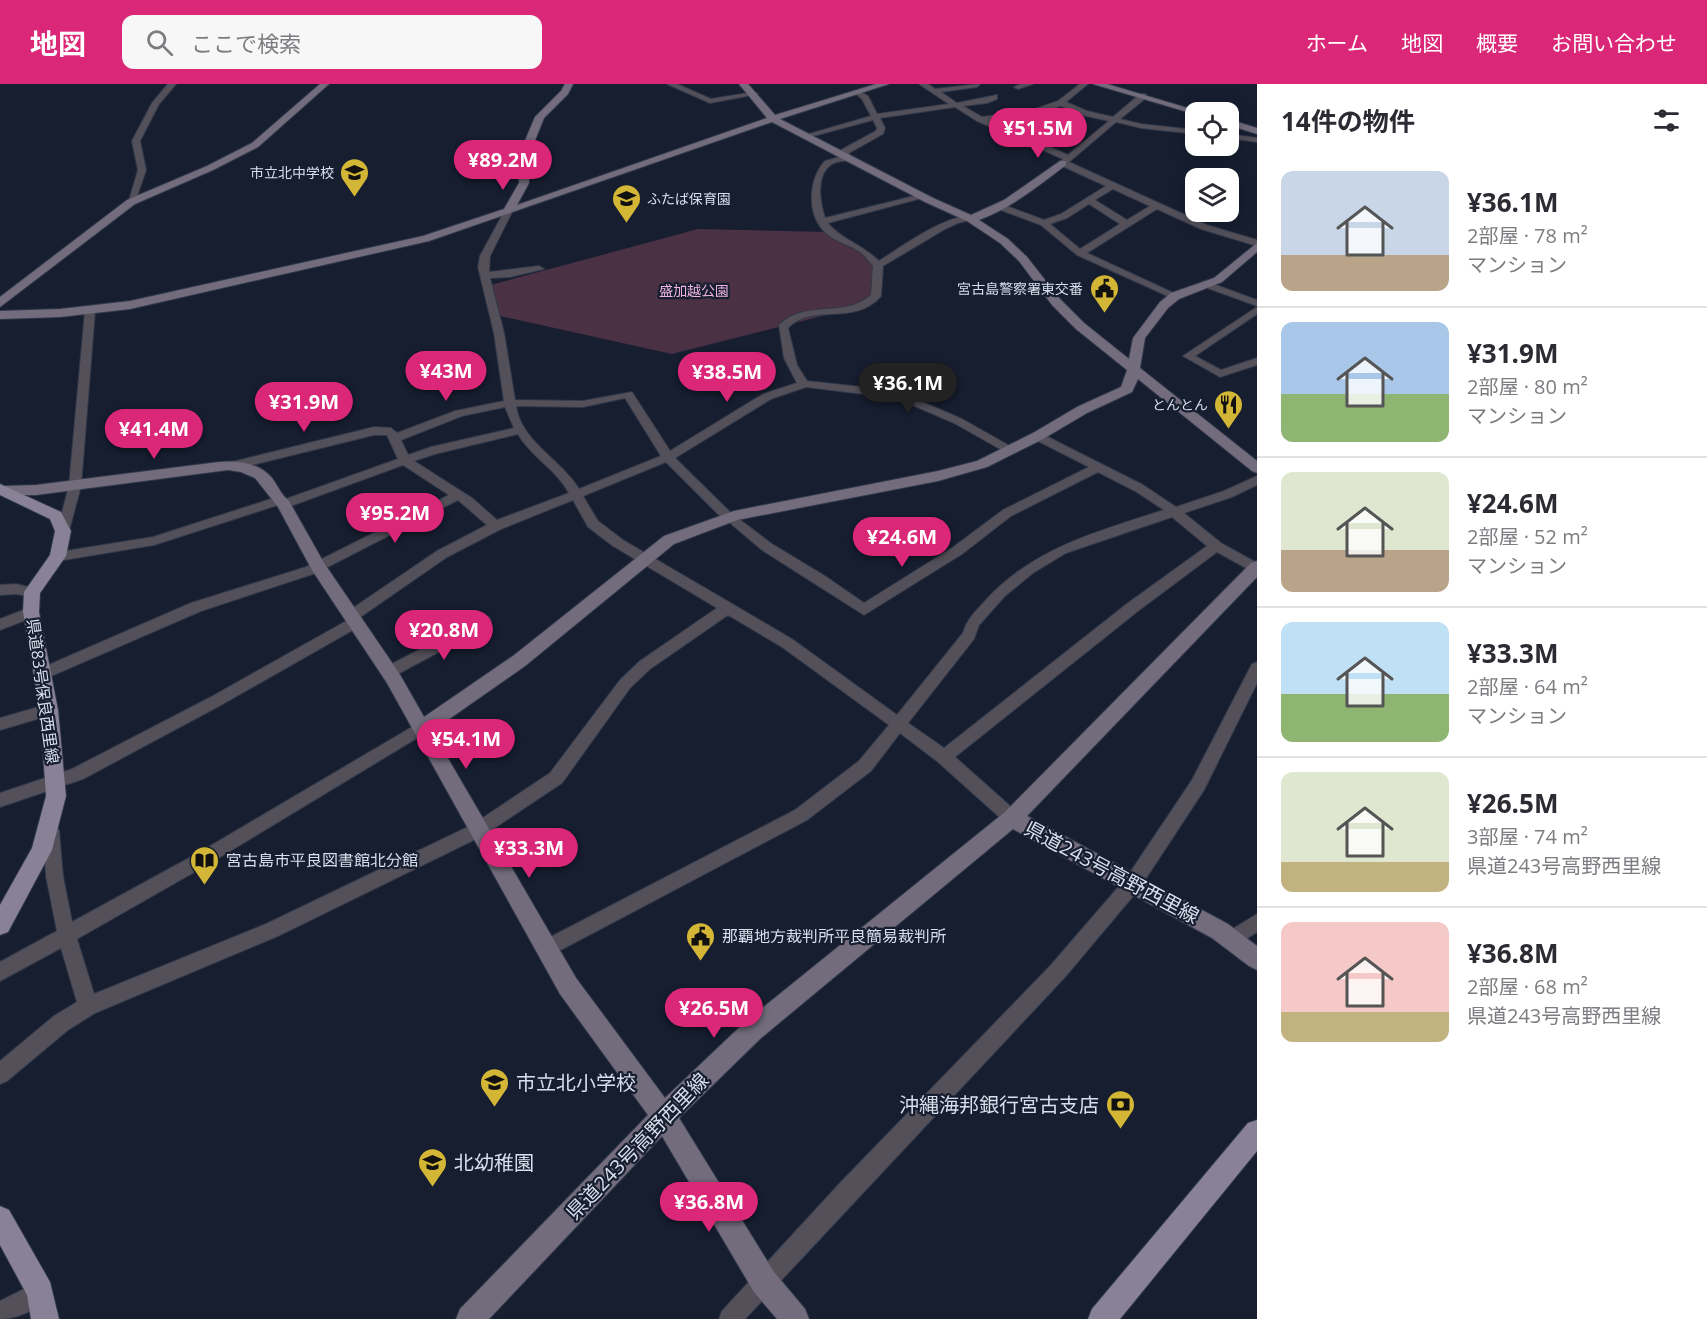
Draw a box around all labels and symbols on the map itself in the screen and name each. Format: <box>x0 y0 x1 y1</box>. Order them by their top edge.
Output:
pin: ¥51.5M <box>989 108 1087 159</box>
pin: ¥89.2M <box>454 140 552 191</box>
school or university icon: 市立北中学校 <box>339 156 371 198</box>
place label: 市立北中学校 <box>250 163 334 182</box>
school or university icon: ふたば保育園 <box>610 182 642 224</box>
place label: ふたば保育園 <box>647 189 731 208</box>
public building icon: 宮古島警察署東交番 <box>1088 272 1120 314</box>
place label: 宮古島警察署東交番 <box>957 279 1083 298</box>
park label: 盛加越公園 <box>659 281 729 300</box>
pin: ¥43M <box>410 351 482 402</box>
pin: ¥38.5M <box>678 352 776 403</box>
pin: ¥36.1M <box>859 363 957 414</box>
pin: ¥31.9M <box>255 382 353 433</box>
restaurant icon: とんとん <box>1213 388 1245 430</box>
place label: とんとん <box>1152 395 1208 414</box>
pin: ¥41.4M <box>105 409 203 460</box>
pin: ¥95.2M <box>346 493 444 544</box>
pin: ¥24.6M <box>853 517 951 568</box>
pin: ¥20.8M <box>395 610 493 661</box>
street label: 県道83号保良西里線 <box>22 617 64 765</box>
pin: ¥54.1M <box>417 719 515 770</box>
street label: 県道243号高野西里線 <box>1020 814 1204 930</box>
pin: ¥33.3M <box>480 828 578 879</box>
library icon: 宮古島市平良図書館北分館 <box>189 844 221 886</box>
place label: 宮古島市平良図書館北分館 <box>226 849 418 871</box>
public building icon: 那覇地方裁判所平良簡易裁判所 <box>685 920 717 962</box>
place label: 那覇地方裁判所平良簡易裁判所 <box>722 925 946 947</box>
pin: ¥26.5M <box>665 988 763 1039</box>
school or university icon: 市立北小学校 <box>479 1066 511 1108</box>
street label: 県道243号高野西里線 <box>560 1067 714 1225</box>
place label: 市立北小学校 <box>516 1069 636 1096</box>
bank icon: 沖縄海邦銀行宮古支店 <box>1104 1088 1136 1130</box>
place label: 沖縄海邦銀行宮古支店 <box>899 1091 1099 1118</box>
school or university icon: 北幼稚園 <box>417 1146 449 1188</box>
place label: 北幼稚園 <box>454 1149 534 1176</box>
pin: ¥36.8M <box>660 1182 758 1233</box>

